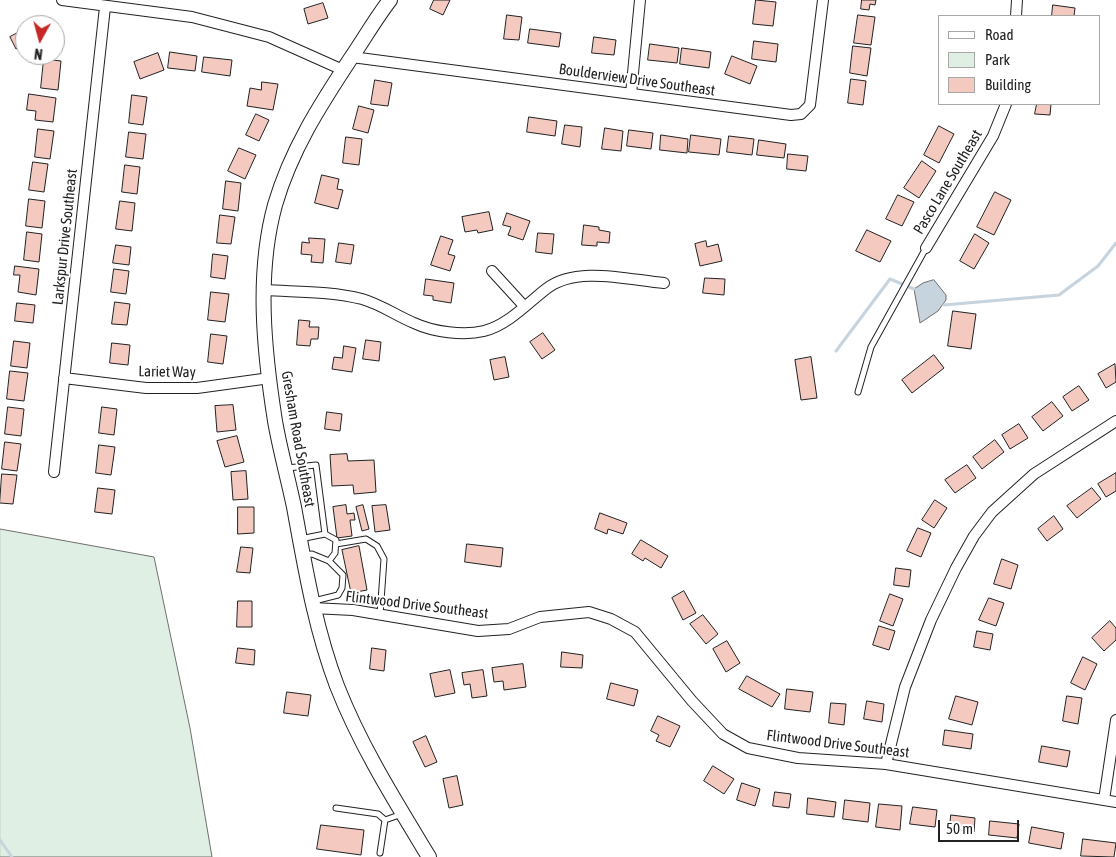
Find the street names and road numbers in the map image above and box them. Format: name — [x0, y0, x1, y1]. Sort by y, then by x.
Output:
street label: Boulderview Drive Southeast — [558, 60, 716, 100]
street label: Pasco Lane Southeast — [910, 127, 986, 237]
street label: Larkspur Drive Southeast — [49, 168, 81, 306]
street label: Lariet Way — [138, 363, 196, 381]
street label: Gresham Road Southeast — [277, 370, 319, 508]
street label: Flintwood Drive Southeast — [344, 587, 490, 623]
street label: Flintwood Drive Southeast — [765, 726, 911, 762]

